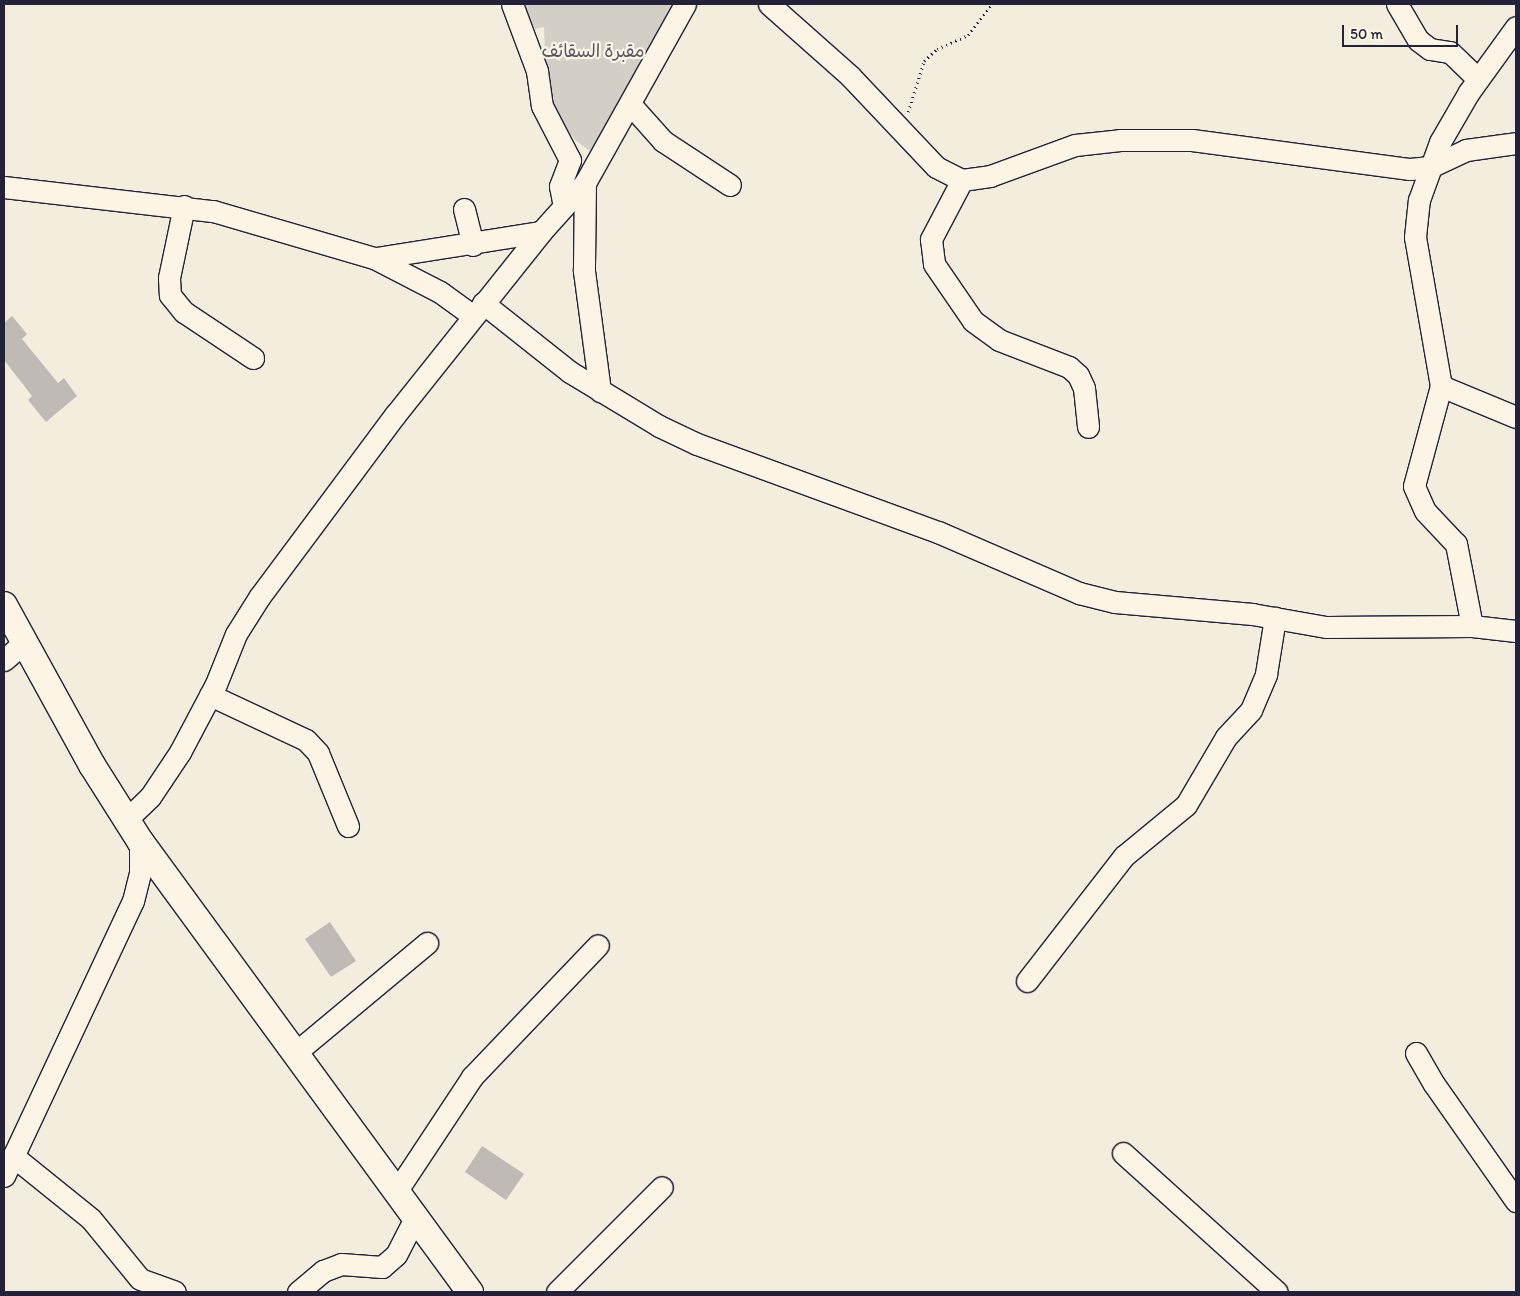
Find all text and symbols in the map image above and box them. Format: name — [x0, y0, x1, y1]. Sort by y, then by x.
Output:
scale bar — [1345, 15, 1461, 47]
text: 50 m — [1350, 25, 1383, 43]
park label: مقبرة السقائف — [541, 40, 645, 62]

